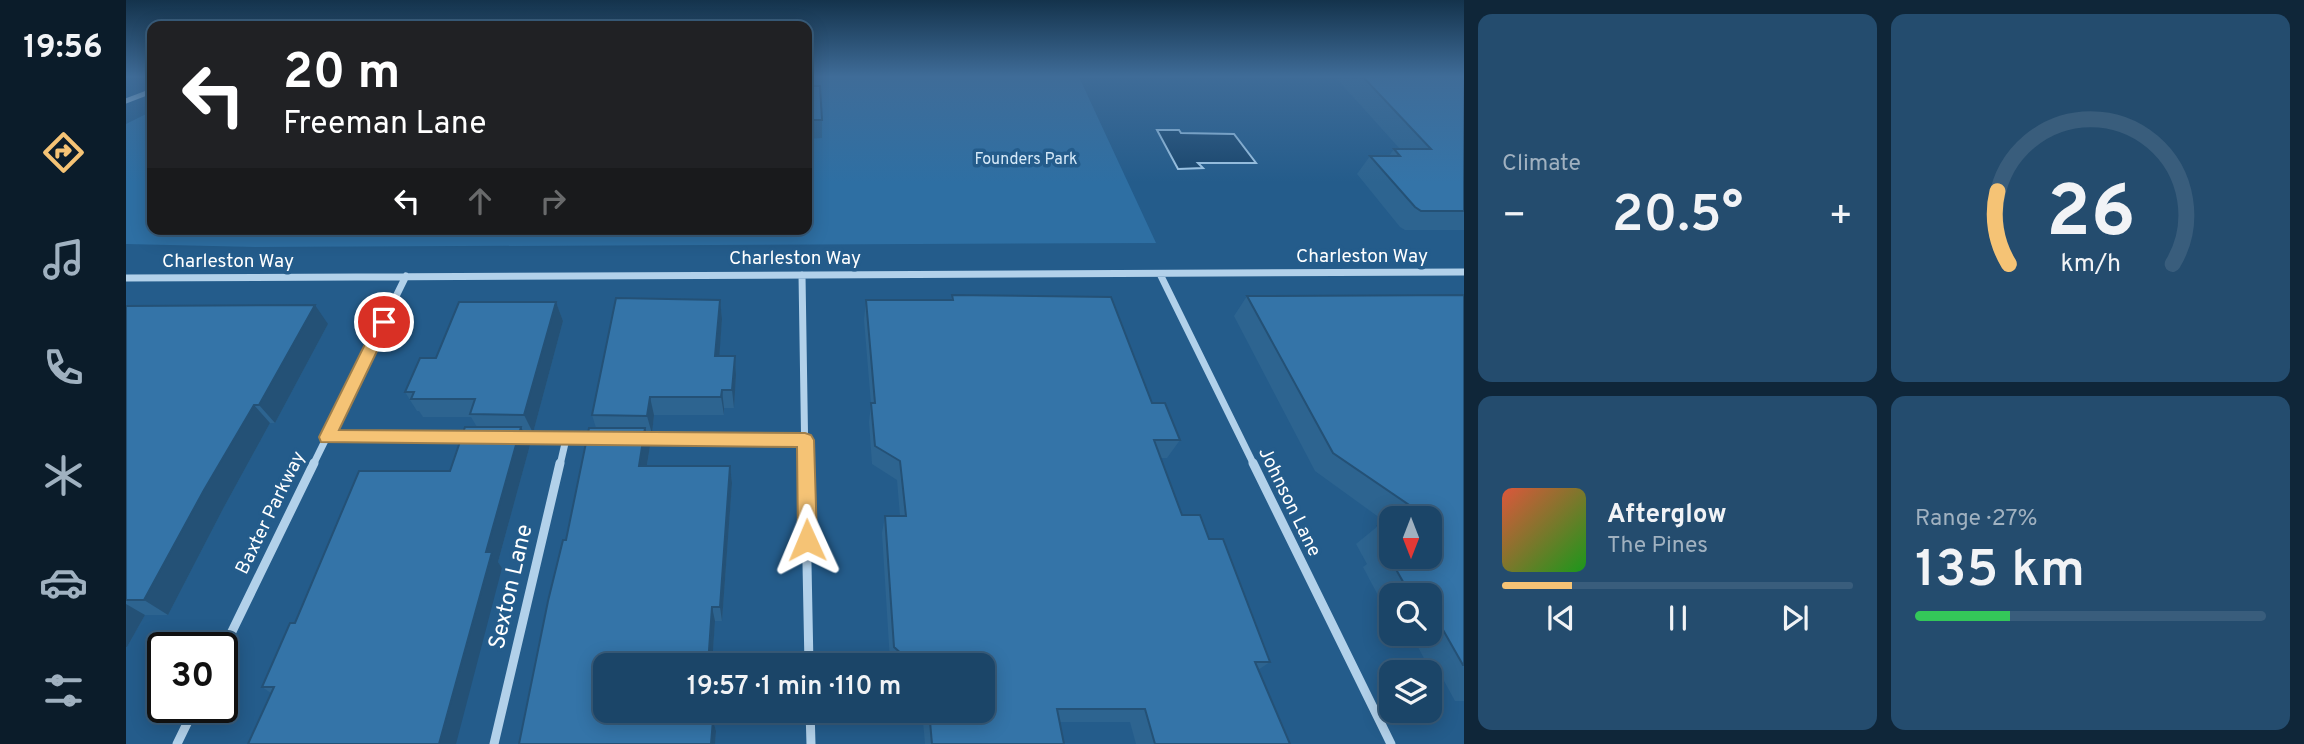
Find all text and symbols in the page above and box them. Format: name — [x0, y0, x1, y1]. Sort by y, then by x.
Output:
text: 19:56 — [23, 29, 103, 69]
text: 20 m — [283, 44, 400, 106]
icon: left — [168, 49, 259, 140]
text: Freeman Lane — [283, 105, 486, 145]
icon: directions — [39, 128, 88, 177]
park label: Founders Park — [974, 150, 1078, 170]
text: Climate — [1502, 150, 1581, 179]
text: 26 — [2046, 170, 2135, 262]
icon: left — [388, 182, 426, 220]
icon: ahead — [461, 182, 499, 220]
icon: right — [534, 182, 572, 220]
text: 20.5° — [1612, 184, 1743, 250]
text: − — [1502, 193, 1527, 242]
text: + — [1828, 193, 1853, 242]
icon: music — [39, 235, 88, 284]
street label: Charleston Way — [1296, 245, 1428, 269]
street label: Charleston Way — [729, 247, 861, 271]
text: km/h — [2060, 249, 2121, 281]
street label: Charleston Way — [162, 250, 294, 274]
pin — [354, 292, 414, 352]
icon: arrive — [365, 303, 403, 341]
icon: phone — [39, 343, 88, 392]
street label: Johnson Lane — [1252, 443, 1326, 561]
street label: Baxter Parkway — [231, 447, 311, 579]
icon: climate — [39, 451, 88, 500]
text: Afterglow — [1607, 499, 1727, 532]
position arrow — [770, 503, 844, 577]
text: Range · 27% — [1915, 505, 2038, 534]
north arrow — [1379, 506, 1442, 569]
map controls — [1379, 506, 1442, 723]
street label: Sexton Lane — [484, 522, 540, 652]
text: The Pines — [1607, 532, 1708, 561]
text: 135 km — [1915, 539, 2085, 605]
icon: car — [39, 558, 88, 607]
button: search — [1379, 583, 1442, 646]
icon: previous — [1542, 599, 1580, 637]
icon: pause — [1659, 599, 1697, 637]
icon: next — [1776, 599, 1814, 637]
speed limit sign: 30 — [147, 632, 238, 723]
button: layers — [1379, 660, 1442, 723]
icon: filters — [39, 666, 88, 715]
text: 19:57 · 1 min · 110 m — [687, 671, 901, 704]

